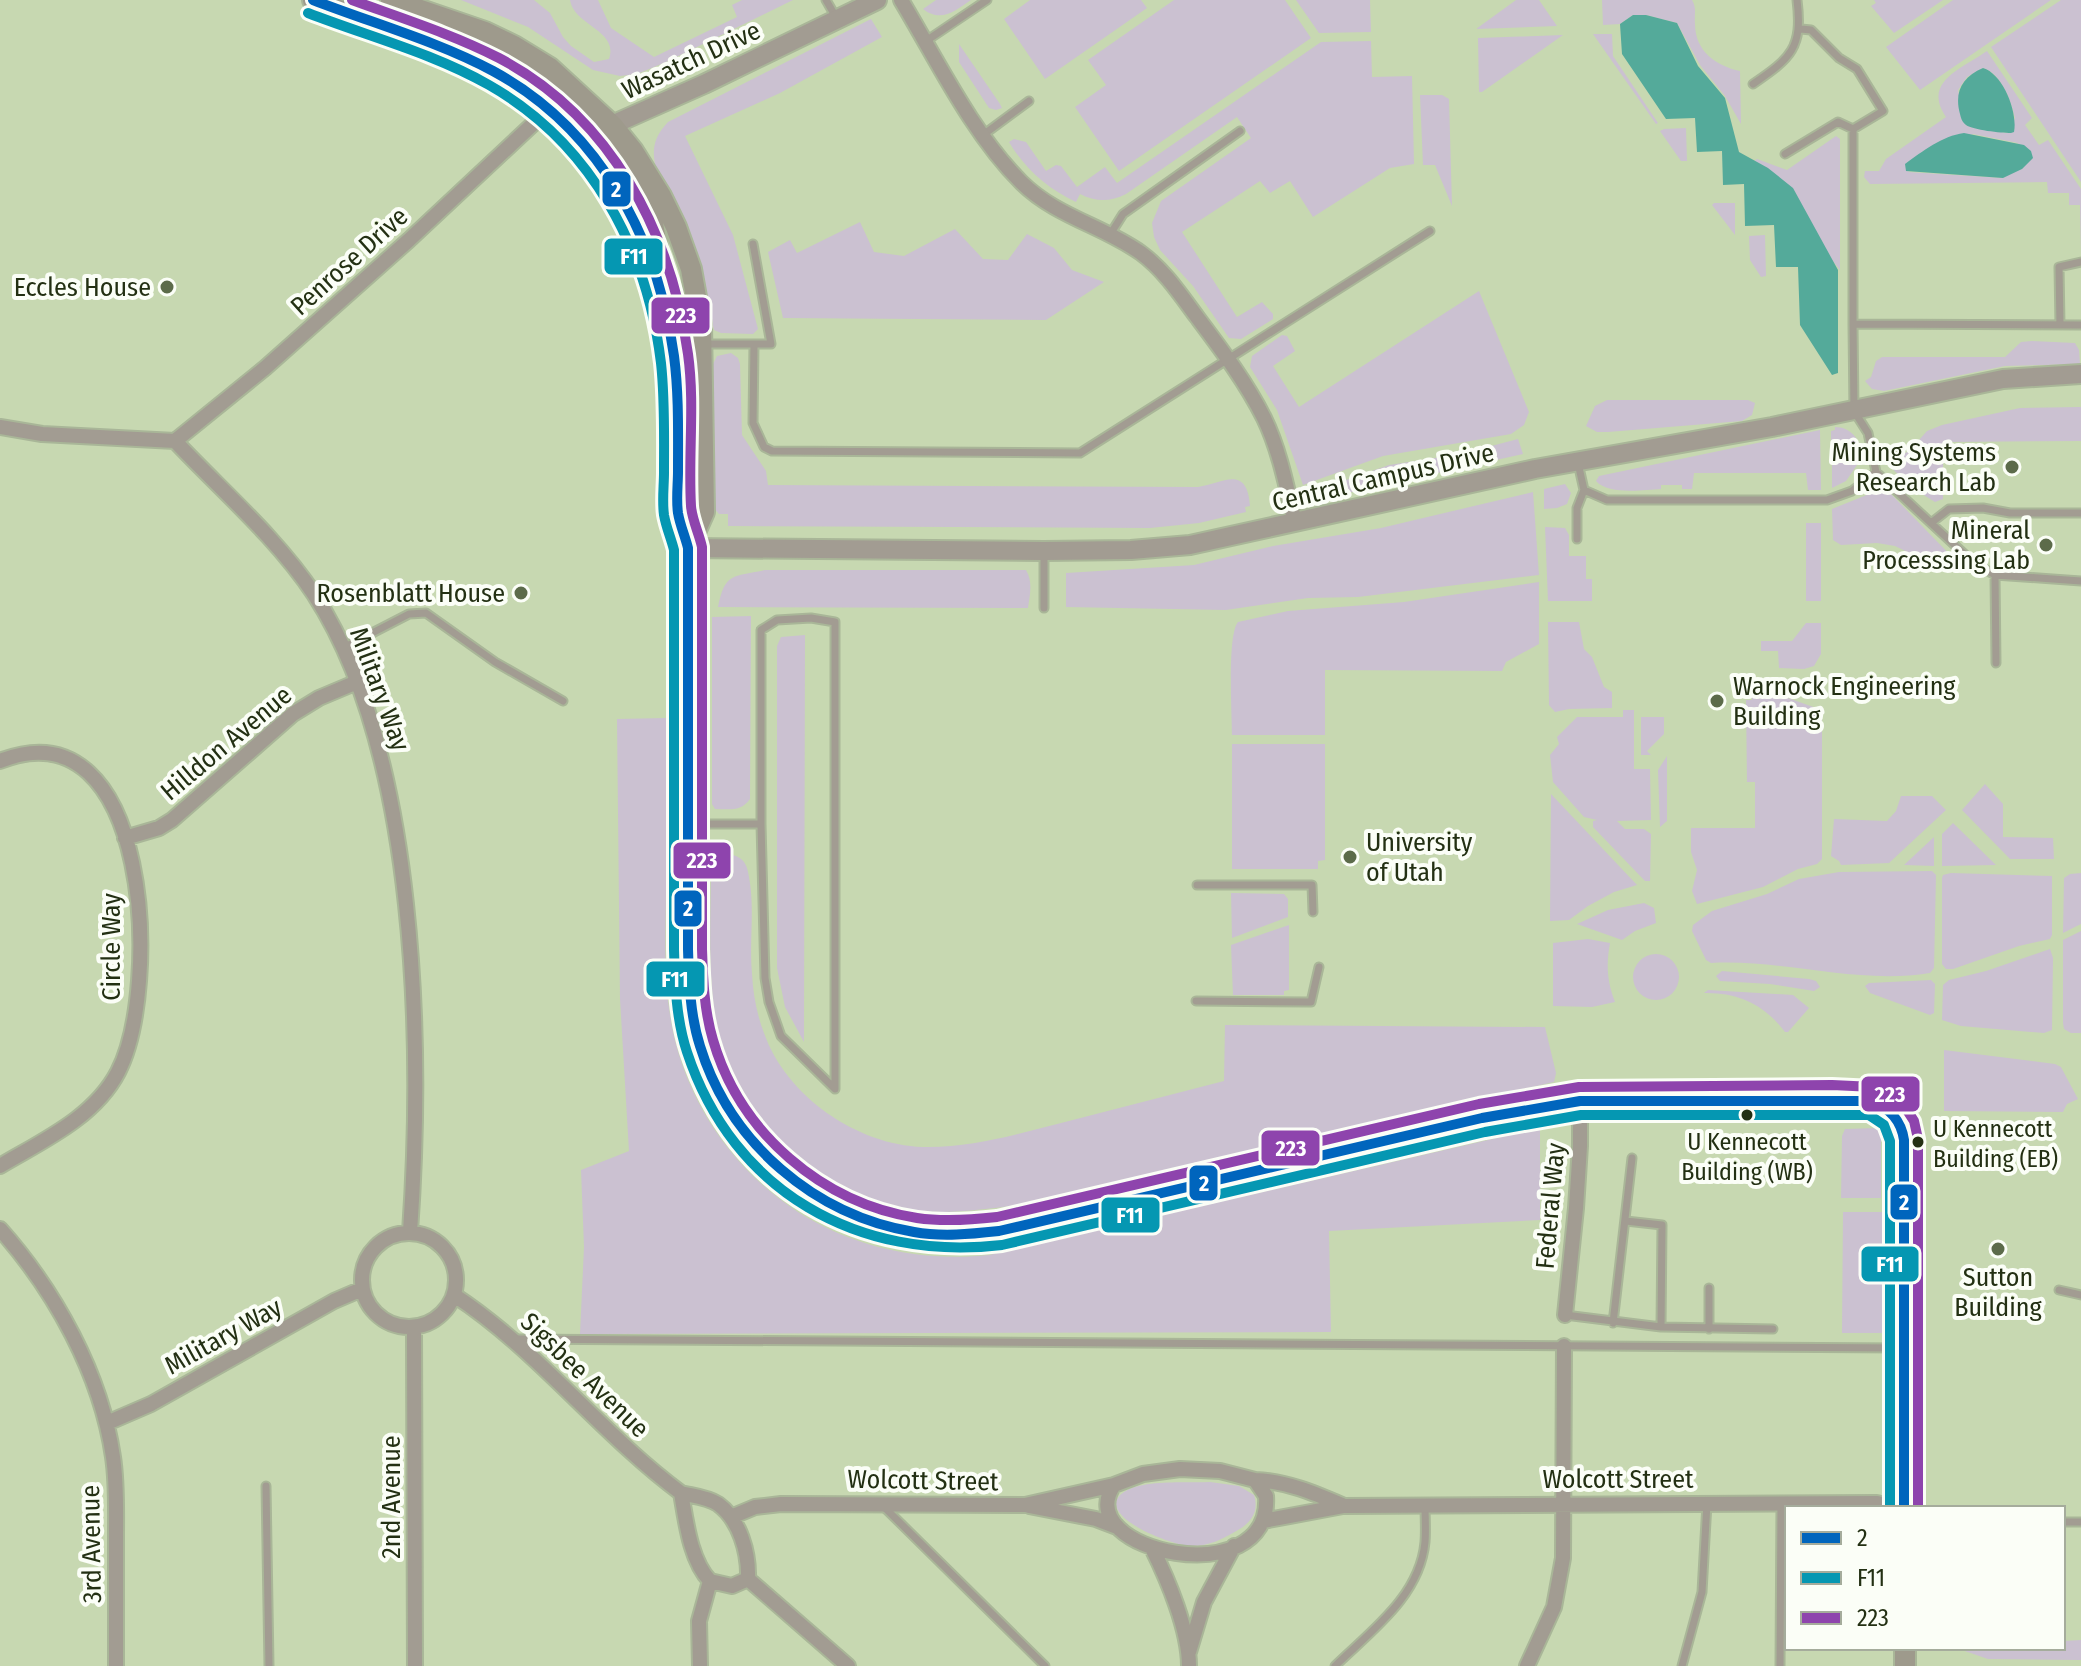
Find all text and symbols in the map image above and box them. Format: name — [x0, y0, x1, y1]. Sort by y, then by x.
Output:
street label: Wasatch Drive — [617, 15, 765, 106]
line badge: 2 — [601, 170, 632, 208]
text: 2 — [610, 176, 621, 203]
street label: Penrose Drive — [285, 201, 414, 322]
line badge: F11 — [603, 237, 664, 276]
text: F11 — [620, 243, 648, 270]
place label: Eccles House — [14, 272, 151, 303]
marker: Eccles House — [158, 278, 176, 296]
line badge: 223 — [650, 296, 711, 335]
text: 223 — [665, 302, 696, 329]
street label: Central Campus Drive — [1269, 437, 1497, 518]
place label: Mining Systems Research Lab — [1831, 437, 1996, 498]
marker: Mining Systems Research Lab — [2003, 458, 2021, 476]
place label: Mineral Processsing Lab — [1862, 515, 2030, 576]
marker: Mineral Processsing Lab — [2037, 536, 2055, 554]
place label: Rosenblatt House — [316, 578, 505, 609]
marker: Rosenblatt House — [512, 584, 530, 602]
street label: Military Way — [343, 623, 416, 755]
place label: Warnock Engineering Building — [1733, 671, 1956, 732]
street label: Hilldon Avenue — [155, 680, 298, 807]
marker: Warnock Engineering Building — [1708, 692, 1726, 710]
place label: University of Utah — [1366, 827, 1473, 888]
line badge: 223 — [672, 841, 732, 880]
text: 223 — [686, 847, 717, 874]
marker: University of Utah — [1341, 848, 1359, 866]
line badge: 2 — [673, 889, 703, 928]
street label: Circle Way — [96, 893, 127, 1001]
text: 2 — [682, 895, 693, 922]
line badge: F11 — [645, 960, 706, 998]
text: F11 — [661, 966, 689, 993]
line badge: 223 — [1860, 1075, 1921, 1113]
text: 223 — [1874, 1081, 1905, 1108]
marker: U Kennecott Building (WB) — [1739, 1107, 1755, 1123]
place label: U Kennecott Building (EB) — [1933, 1115, 2058, 1173]
place label: U Kennecott Building (WB) — [1681, 1128, 1813, 1186]
line badge: 223 — [1260, 1129, 1321, 1167]
marker: U Kennecott Building (EB) — [1910, 1134, 1926, 1150]
text: 223 — [1275, 1135, 1306, 1162]
street label: Federal Way — [1530, 1141, 1571, 1270]
line badge: 2 — [1188, 1164, 1219, 1202]
text: 2 — [1198, 1170, 1209, 1197]
line badge: 2 — [1889, 1183, 1919, 1221]
text: 2 — [1898, 1189, 1909, 1216]
line badge: F11 — [1100, 1196, 1161, 1234]
text: F11 — [1116, 1202, 1144, 1229]
marker: Sutton Building — [1989, 1240, 2007, 1258]
line badge: F11 — [1860, 1245, 1920, 1283]
text: F11 — [1876, 1251, 1904, 1278]
place label: Sutton Building — [1954, 1262, 2043, 1323]
street label: Military Way — [159, 1291, 287, 1381]
street label: Sigsbee Avenue — [514, 1306, 655, 1444]
street label: 2nd Avenue — [376, 1435, 407, 1559]
street label: Wolcott Street — [847, 1464, 999, 1497]
street label: Wolcott Street — [1543, 1464, 1694, 1495]
street label: 3rd Avenue — [75, 1485, 108, 1603]
legend — [1785, 1506, 2065, 1650]
text: 2 — [1857, 1524, 1868, 1552]
text: F11 — [1857, 1564, 1885, 1592]
text: 223 — [1857, 1604, 1889, 1632]

